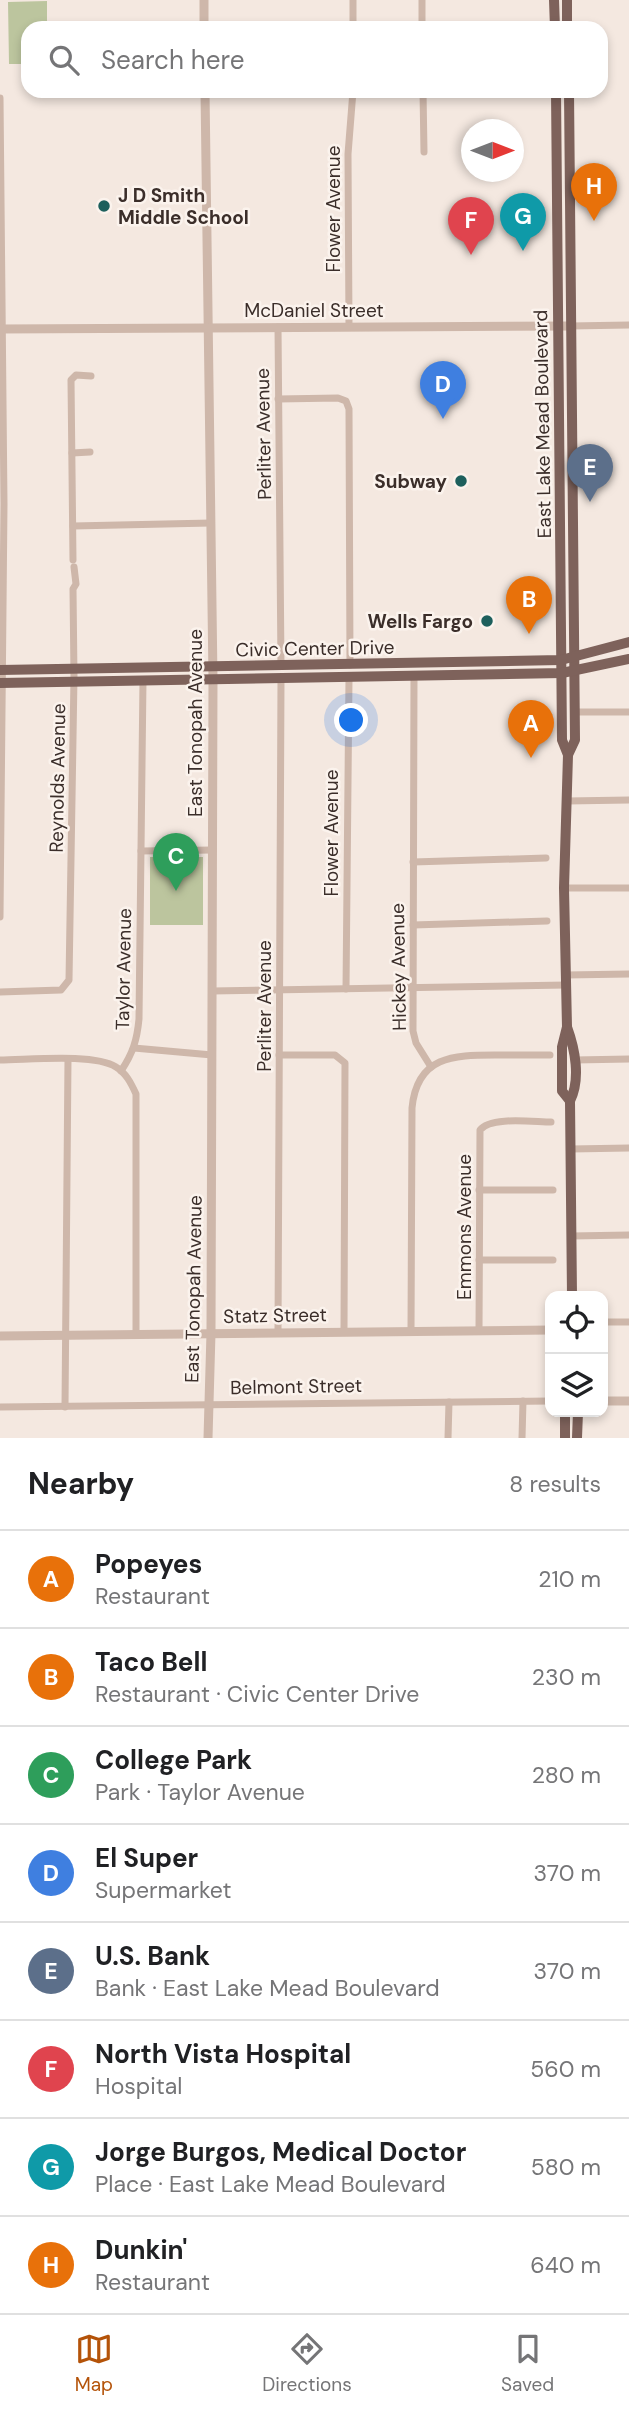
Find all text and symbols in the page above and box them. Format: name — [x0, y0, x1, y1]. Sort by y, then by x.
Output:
search box — [21, 21, 608, 98]
icon: search — [45, 41, 83, 79]
text: Search here — [101, 43, 244, 77]
north arrow — [461, 119, 524, 182]
street label: Flower Avenue — [321, 146, 346, 272]
pin: H — [571, 163, 617, 221]
place label: J D Smith Middle School — [118, 183, 249, 230]
pin: G — [500, 193, 546, 251]
pin: F — [448, 197, 494, 255]
marker: J D Smith Middle School — [96, 198, 112, 214]
street label: McDaniel Street — [244, 298, 384, 323]
street label: East Lake Mead Boulevard — [528, 310, 557, 538]
pin: D — [420, 361, 466, 419]
street label: Perliter Avenue — [250, 368, 277, 500]
pin: E — [567, 444, 613, 502]
place label: Subway — [374, 469, 448, 494]
marker: Subway — [453, 473, 469, 489]
pin: B — [506, 576, 552, 634]
place label: Wells Fargo — [368, 609, 473, 634]
marker: Wells Fargo — [479, 613, 495, 629]
street label: East Tonopah Avenue — [183, 629, 208, 817]
street label: Civic Center Drive — [235, 635, 395, 662]
pin: A — [508, 700, 554, 758]
street label: Reynolds Avenue — [44, 703, 71, 853]
your location — [334, 703, 368, 737]
street label: Flower Avenue — [319, 770, 344, 896]
pin: C — [153, 833, 199, 891]
street label: Hickey Avenue — [385, 903, 412, 1031]
street label: Taylor Avenue — [110, 908, 137, 1030]
street label: Perliter Avenue — [252, 940, 277, 1072]
street label: Emmons Avenue — [452, 1154, 477, 1300]
street label: East Tonopah Avenue — [179, 1195, 208, 1383]
map controls — [545, 1291, 608, 1417]
button: locate — [545, 1291, 608, 1354]
street label: Statz Street — [223, 1302, 327, 1329]
button: layers — [545, 1354, 608, 1417]
street label: Belmont Street — [230, 1373, 362, 1400]
text: Nearby — [28, 1464, 134, 1503]
text: 8 results — [509, 1469, 601, 1499]
text: Popeyes — [95, 1547, 202, 1581]
text: A — [43, 1564, 59, 1594]
text: 210 m — [538, 1564, 601, 1594]
text: Restaurant — [95, 1581, 210, 1611]
text: Taco Bell — [95, 1645, 207, 1679]
text: B — [44, 1662, 58, 1692]
text: 230 m — [532, 1662, 601, 1692]
text: Restaurant · Civic Center Drive — [95, 1679, 419, 1709]
text: College Park — [95, 1743, 252, 1777]
text: C — [43, 1760, 59, 1790]
text: 280 m — [532, 1760, 601, 1790]
text: Park · Taylor Avenue — [95, 1777, 305, 1807]
text: El Super — [95, 1841, 198, 1875]
text: D — [43, 1858, 59, 1888]
text: 370 m — [533, 1858, 601, 1888]
text: Supermarket — [95, 1875, 231, 1905]
text: U.S. Bank — [95, 1939, 210, 1973]
text: E — [44, 1956, 58, 1986]
text: 370 m — [533, 1956, 601, 1986]
text: Bank · East Lake Mead Boulevard — [95, 1973, 440, 2003]
text: North Vista Hospital — [95, 2037, 351, 2071]
text: F — [45, 2054, 57, 2084]
text: 560 m — [530, 2054, 601, 2084]
text: Hospital — [95, 2071, 182, 2101]
text: Jorge Burgos, Medical Doctor — [95, 2135, 466, 2169]
text: G — [42, 2152, 60, 2182]
text: 580 m — [531, 2152, 601, 2182]
text: Place · East Lake Mead Boulevard — [95, 2169, 446, 2199]
text: Dunkin' — [95, 2233, 187, 2267]
text: H — [43, 2250, 59, 2280]
text: 640 m — [530, 2250, 601, 2280]
text: Restaurant — [95, 2267, 210, 2297]
tab: Map — [75, 2330, 113, 2397]
tab: Directions — [262, 2330, 352, 2397]
tab: Saved — [501, 2330, 554, 2397]

